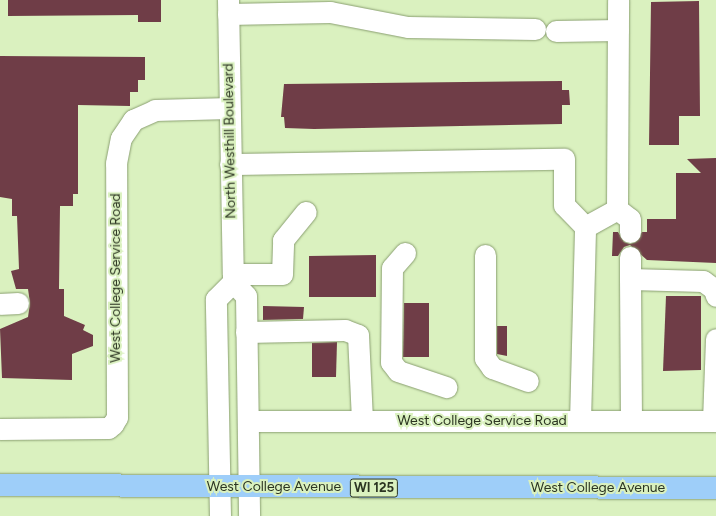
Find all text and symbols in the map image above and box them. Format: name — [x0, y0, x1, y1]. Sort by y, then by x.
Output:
street label: North Westhill Boulevard — [220, 63, 240, 219]
street label: West College Service Road — [108, 193, 124, 363]
street label: West College Service Road — [397, 413, 567, 429]
road number: WI 125 — [349, 477, 399, 499]
street label: West College Avenue — [207, 479, 341, 495]
street label: West College Avenue — [531, 480, 665, 496]

